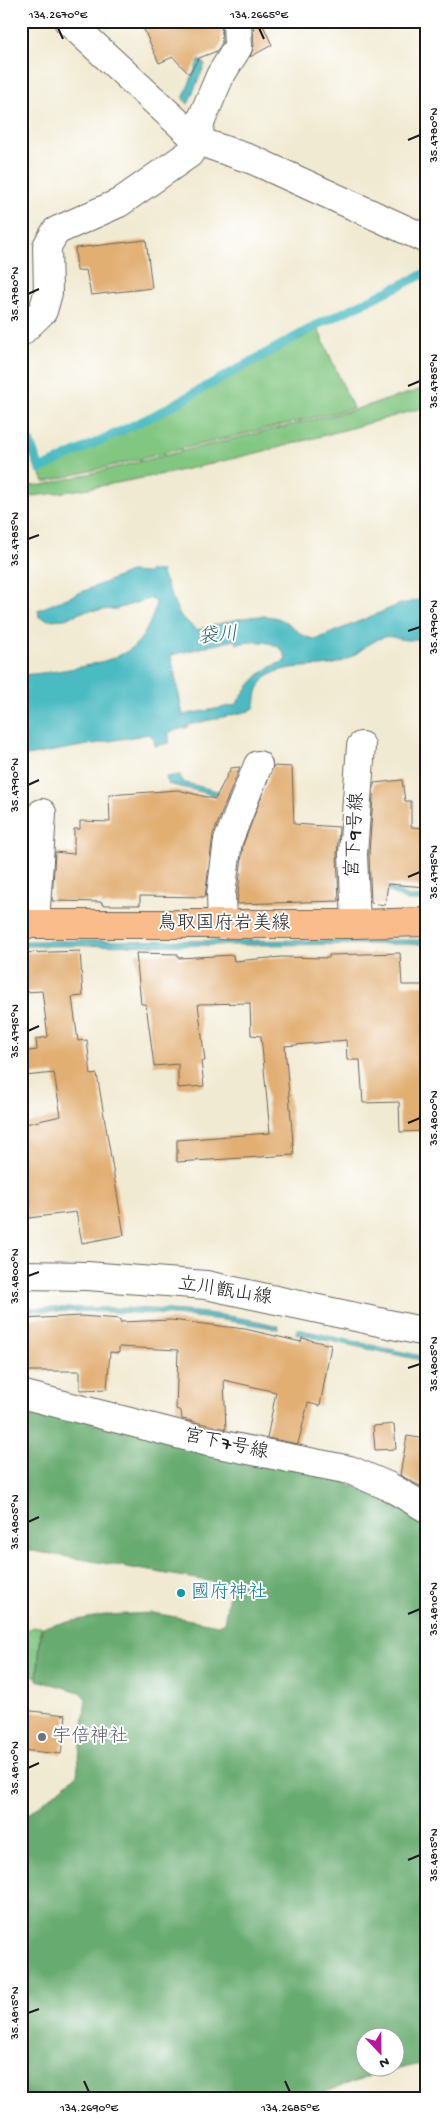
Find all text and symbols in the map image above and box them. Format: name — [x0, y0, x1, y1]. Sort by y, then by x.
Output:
text: 134.2670°E — [28, 9, 88, 23]
text: 134.2665°E — [229, 9, 288, 23]
text: 35.4780°N — [428, 107, 442, 163]
text: 35.4780°N — [9, 266, 23, 322]
text: 35.4785°N — [428, 354, 442, 409]
text: 35.4785°N — [9, 512, 23, 567]
text: 35.4790°N — [428, 600, 442, 655]
water label: 袋川 — [197, 623, 239, 650]
text: 35.4790°N — [9, 758, 23, 813]
street label: 宮下9号線 — [341, 792, 370, 878]
text: 35.4795°N — [428, 845, 442, 900]
street label: 鳥取国府岩美線 — [157, 912, 291, 936]
text: 35.4795°N — [9, 1004, 23, 1059]
text: 35.4800°N — [428, 1090, 442, 1147]
text: 35.4800°N — [9, 1248, 23, 1305]
street label: 立川甑山線 — [176, 1272, 274, 1311]
text: 35.4805°N — [428, 1336, 442, 1392]
street label: 宮下7号線 — [182, 1424, 271, 1465]
text: 35.4805°N — [9, 1494, 23, 1550]
place label: 國府神社 — [191, 1581, 267, 1605]
text: 35.4810°N — [428, 1582, 442, 1637]
marker: 國府神社 — [175, 1587, 187, 1599]
place label: 宇倍神社 — [52, 1725, 128, 1749]
marker: 宇倍神社 — [36, 1731, 48, 1743]
text: 35.4810°N — [9, 1741, 23, 1796]
text: 35.4815°N — [428, 1828, 442, 1882]
text: 35.4815°N — [9, 1986, 23, 2040]
north arrow — [354, 2028, 404, 2078]
text: N — [377, 2052, 391, 2071]
text: 134.2690°E — [59, 2102, 119, 2116]
text: 134.2685°E — [260, 2102, 320, 2116]

